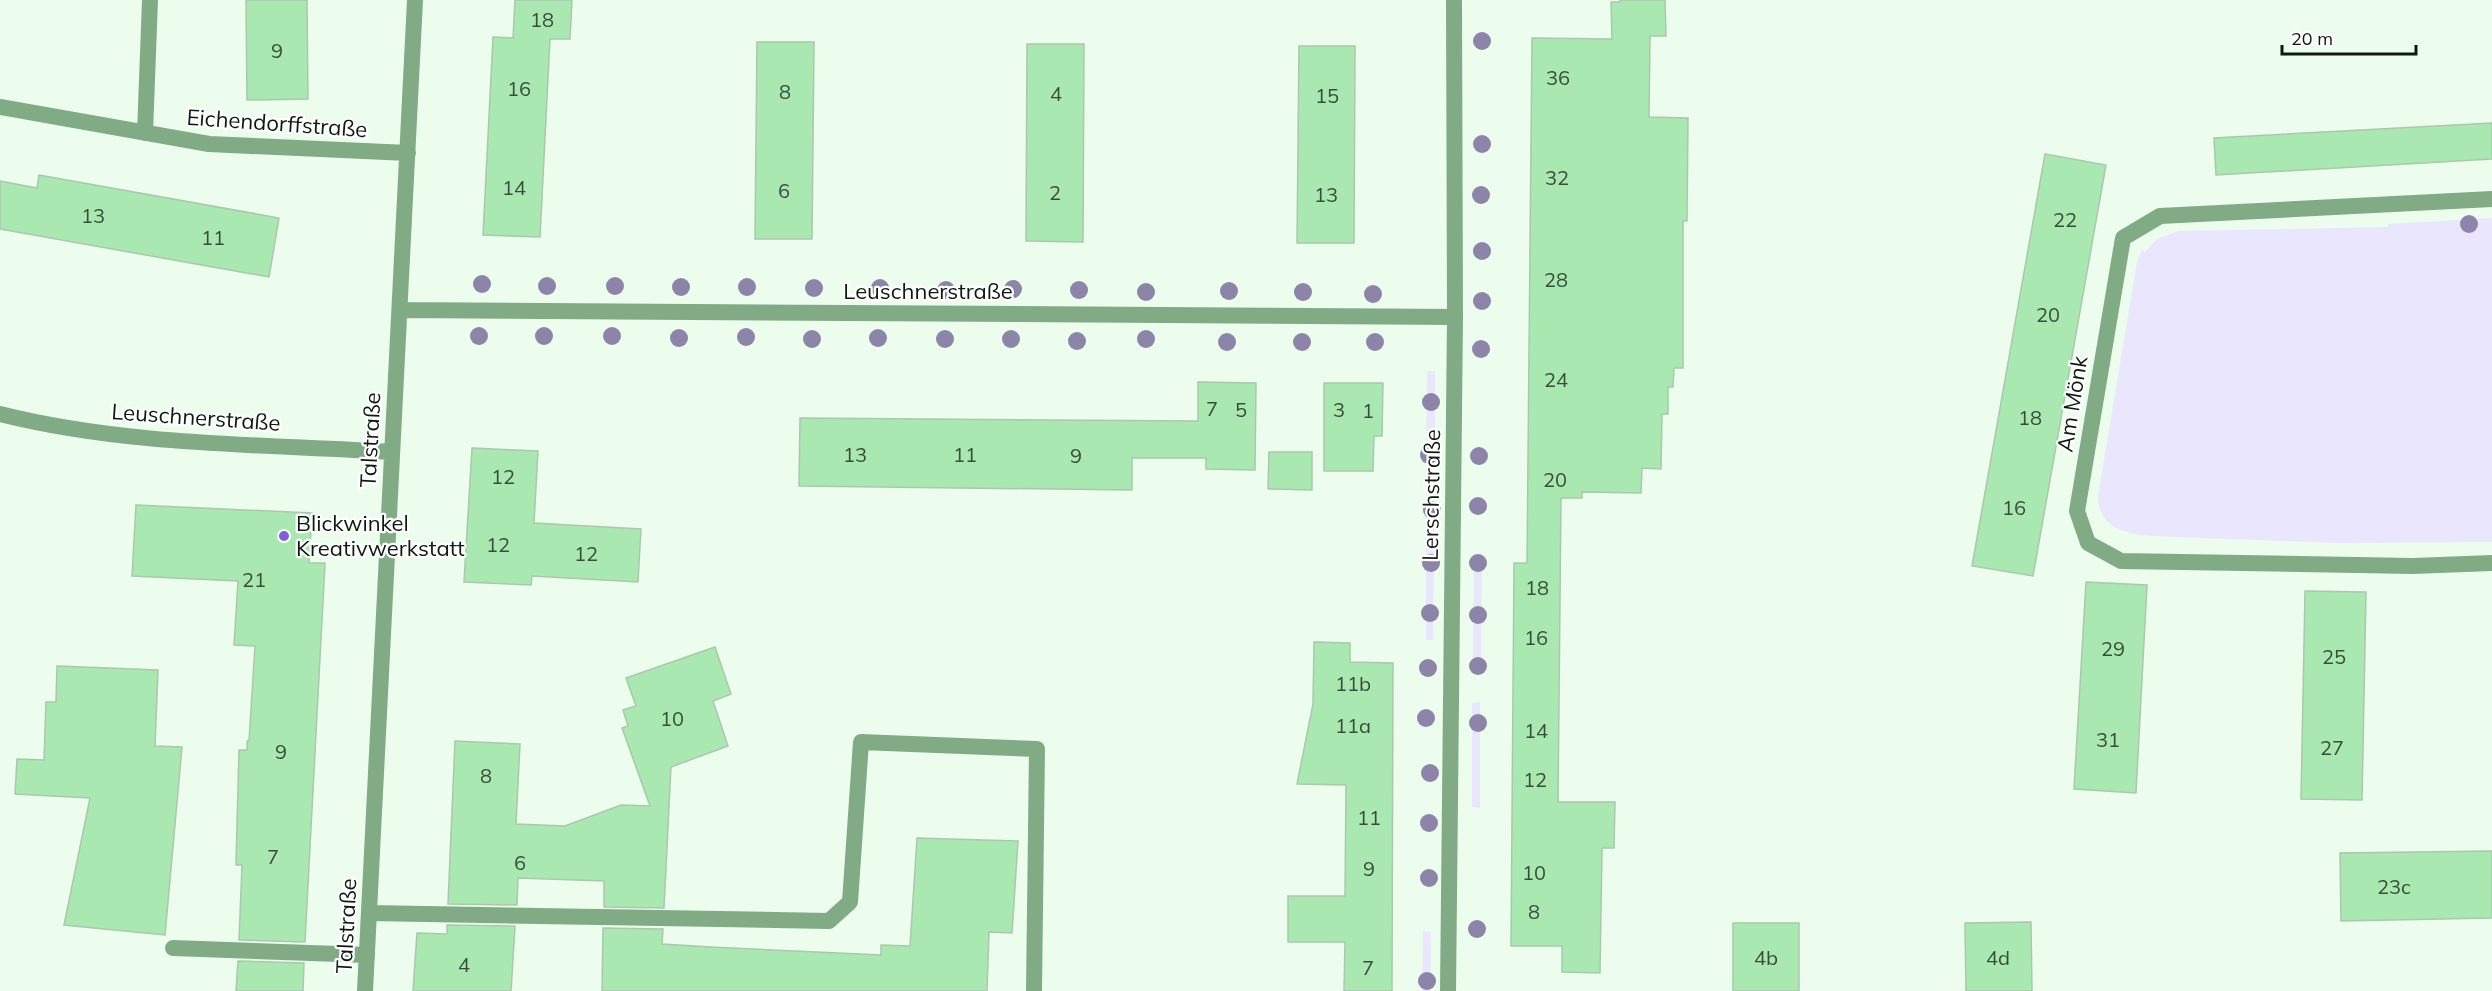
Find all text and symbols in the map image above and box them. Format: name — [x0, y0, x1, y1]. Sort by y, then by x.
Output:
house number: 18 — [530, 7, 554, 32]
scale bar — [2282, 18, 2416, 56]
text: 20 m — [2291, 27, 2333, 50]
house number: 9 — [271, 38, 283, 63]
house number: 36 — [1546, 65, 1570, 90]
house number: 16 — [507, 76, 531, 101]
house number: 8 — [779, 79, 791, 104]
house number: 4 — [1050, 81, 1062, 106]
house number: 15 — [1315, 83, 1339, 108]
street label: Eichendorffstraße — [186, 103, 368, 143]
house number: 32 — [1545, 165, 1569, 190]
house number: 14 — [502, 175, 526, 200]
house number: 6 — [778, 178, 790, 203]
house number: 2 — [1049, 180, 1061, 205]
house number: 13 — [1314, 182, 1338, 207]
house number: 13 — [81, 203, 105, 228]
house number: 22 — [2053, 207, 2077, 232]
house number: 11 — [201, 225, 225, 250]
house number: 28 — [1544, 267, 1568, 292]
street label: Leuschnerstraße — [843, 277, 1013, 305]
house number: 20 — [2036, 302, 2060, 327]
street label: Am Mönk — [2051, 353, 2094, 454]
house number: 24 — [1544, 367, 1568, 392]
street label: Talstraße — [354, 392, 386, 488]
house number: 7 — [1206, 396, 1218, 421]
street label: Leuschnerstraße — [110, 397, 282, 437]
house number: 5 — [1235, 397, 1247, 422]
house number: 3 — [1333, 397, 1345, 422]
house number: 1 — [1362, 398, 1374, 423]
house number: 18 — [2018, 405, 2042, 430]
street label: Lerschstraße — [1416, 429, 1446, 561]
house number: 13 — [843, 442, 867, 467]
house number: 11 — [953, 442, 977, 467]
house number: 9 — [1070, 443, 1082, 468]
house number: 12 — [491, 464, 515, 489]
house number: 20 — [1543, 467, 1567, 492]
house number: 16 — [2002, 495, 2026, 520]
place label: Blickwinkel Kreativwerkstatt — [296, 509, 465, 562]
marker: Blickwinkel Kreativwerkstatt — [277, 529, 291, 543]
house number: 12 — [486, 532, 510, 557]
house number: 12 — [574, 541, 598, 566]
house number: 21 — [242, 567, 266, 592]
house number: 18 — [1525, 575, 1549, 600]
house number: 16 — [1524, 625, 1548, 650]
house number: 29 — [2101, 636, 2125, 661]
house number: 25 — [2322, 644, 2346, 669]
house number: 11b — [1335, 671, 1371, 696]
house number: 10 — [660, 706, 684, 731]
house number: 11a — [1335, 713, 1371, 738]
house number: 14 — [1524, 718, 1548, 743]
house number: 31 — [2096, 727, 2120, 752]
house number: 27 — [2320, 735, 2344, 760]
house number: 9 — [275, 739, 287, 764]
house number: 8 — [480, 763, 492, 788]
house number: 12 — [1523, 767, 1547, 792]
house number: 11 — [1357, 805, 1381, 830]
house number: 7 — [267, 844, 279, 869]
house number: 6 — [514, 850, 526, 875]
house number: 9 — [1363, 856, 1375, 881]
house number: 10 — [1522, 860, 1546, 885]
house number: 23c — [2377, 874, 2411, 899]
street label: Talstraße — [330, 878, 362, 974]
house number: 8 — [1528, 899, 1540, 924]
house number: 4b — [1754, 945, 1778, 970]
house number: 4d — [1986, 945, 2010, 970]
house number: 4 — [458, 952, 470, 977]
house number: 7 — [1362, 955, 1374, 980]

